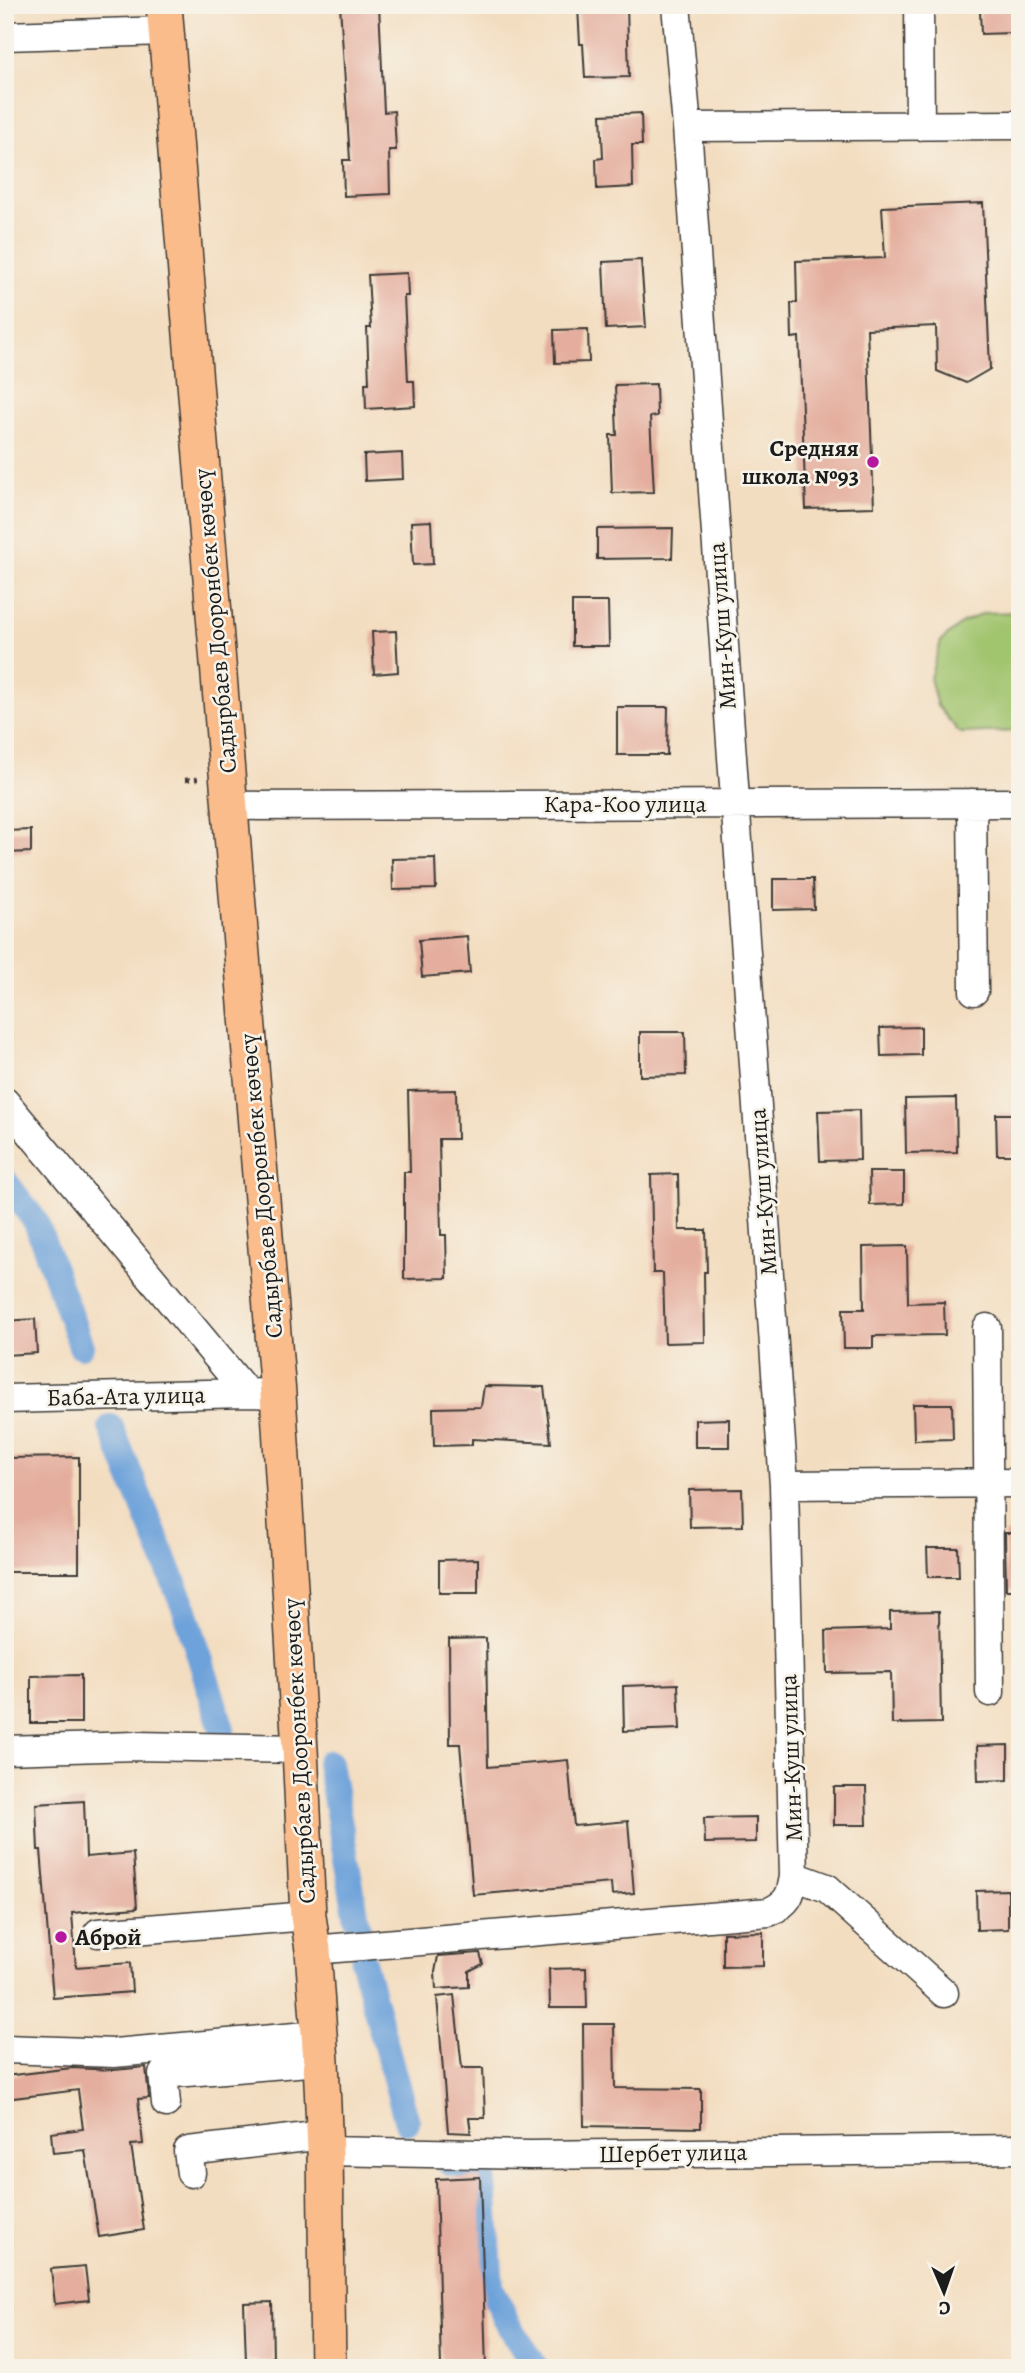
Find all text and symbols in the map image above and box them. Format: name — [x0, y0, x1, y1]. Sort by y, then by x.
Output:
place label: Средняя школа №93 — [742, 432, 859, 492]
marker: Средняя школа №93 — [865, 454, 881, 470]
street label: Садырбаев Дооронбек көчөсү — [186, 467, 244, 775]
street label: Мин-Куш улица — [700, 541, 744, 711]
street label: Кара-Коо улица — [543, 788, 707, 820]
street label: Садырбаев Дооронбек көчөсү — [232, 1032, 290, 1340]
street label: Мин-Куш улица — [741, 1107, 785, 1277]
street label: Баба-Ата улица — [46, 1379, 206, 1413]
street label: Садырбаев Дооронбек көчөсү — [275, 1597, 323, 1904]
street label: Мин-Куш улица — [772, 1674, 810, 1842]
place label: Аброй — [74, 1921, 141, 1953]
marker: Аброй — [53, 1929, 69, 1945]
street label: Шербет улица — [598, 2136, 748, 2170]
north arrow — [909, 2258, 979, 2328]
text: С — [938, 2295, 951, 2321]

